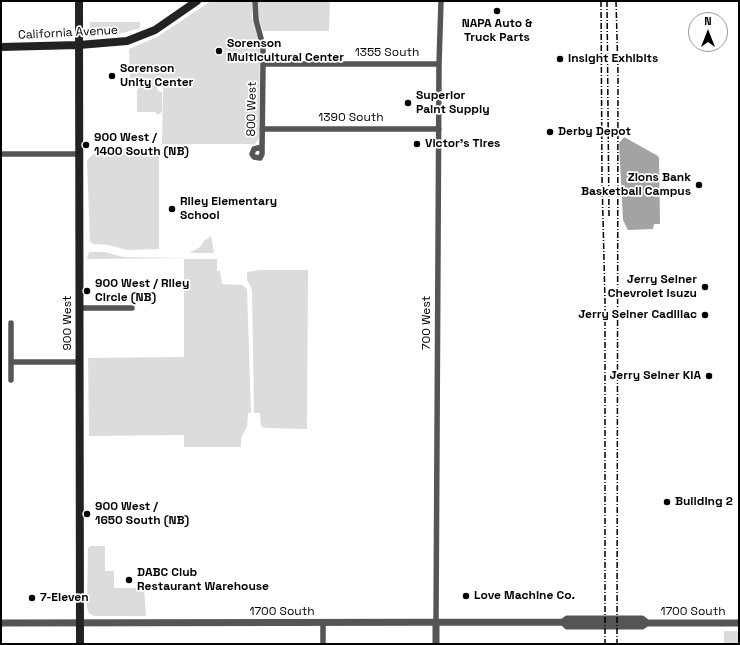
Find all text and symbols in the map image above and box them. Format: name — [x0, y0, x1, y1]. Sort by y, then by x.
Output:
marker: NAPA Auto & Truck Parts — [492, 6, 502, 16]
north arrow — [688, 12, 728, 52]
text: N — [704, 14, 712, 28]
place label: NAPA Auto & Truck Parts — [462, 17, 532, 45]
street label: California Avenue — [18, 23, 118, 43]
place label: Sorenson Multicultural Center — [227, 37, 344, 65]
marker: Sorenson Multicultural Center — [214, 46, 224, 56]
street label: 1355 South — [355, 46, 419, 60]
place label: Insight Exhibits — [568, 52, 658, 66]
marker: Insight Exhibits — [555, 54, 565, 64]
place label: Sorenson Unity Center — [120, 62, 193, 90]
marker: Sorenson Unity Center — [107, 71, 117, 81]
street label: 800 West — [244, 81, 260, 137]
place label: Superior Paint Supply — [416, 89, 490, 117]
marker: Superior Paint Supply — [403, 98, 413, 108]
street label: 1390 South — [318, 111, 384, 125]
place label: Derby Depot — [558, 125, 631, 139]
marker: Derby Depot — [545, 127, 555, 137]
place label: 900 West / 1400 South (NB) — [94, 131, 189, 159]
place label: Victor's Tires — [425, 137, 500, 151]
marker: Victor's Tires — [412, 139, 422, 149]
marker: 900 West / 1400 South (NB) — [81, 140, 91, 150]
place label: Zions Bank Basketball Campus — [581, 171, 691, 199]
marker: Zions Bank Basketball Campus — [694, 180, 704, 190]
place label: Riley Elementary School — [180, 195, 277, 223]
marker: Riley Elementary School — [167, 204, 177, 214]
place label: Jerry Seiner Chevrolet Isuzu — [608, 273, 697, 301]
place label: 900 West / Riley Circle (NB) — [95, 277, 189, 305]
marker: Jerry Seiner Chevrolet Isuzu — [700, 282, 710, 292]
marker: 900 West / Riley Circle (NB) — [82, 286, 92, 296]
street label: 900 West — [61, 296, 75, 350]
street label: 700 West — [420, 296, 434, 350]
place label: Jerry Seiner Cadillac — [578, 308, 697, 322]
marker: Jerry Seiner Cadillac — [700, 310, 710, 320]
place label: Jerry Seiner KIA — [609, 369, 701, 383]
marker: Jerry Seiner KIA — [704, 371, 714, 381]
place label: Building 2 — [675, 495, 733, 509]
marker: Building 2 — [662, 497, 672, 507]
place label: 900 West / 1650 South (NB) — [95, 500, 189, 528]
marker: 900 West / 1650 South (NB) — [82, 509, 92, 519]
place label: DABC Club Restaurant Warehouse — [137, 566, 269, 594]
marker: DABC Club Restaurant Warehouse — [124, 575, 134, 585]
place label: Love Machine Co. — [474, 589, 575, 603]
place label: 7-Eleven — [40, 591, 89, 605]
marker: Love Machine Co. — [461, 591, 471, 601]
marker: 7-Eleven — [27, 593, 37, 603]
street label: 1700 South — [249, 605, 315, 619]
street label: 1700 South — [660, 605, 726, 619]

